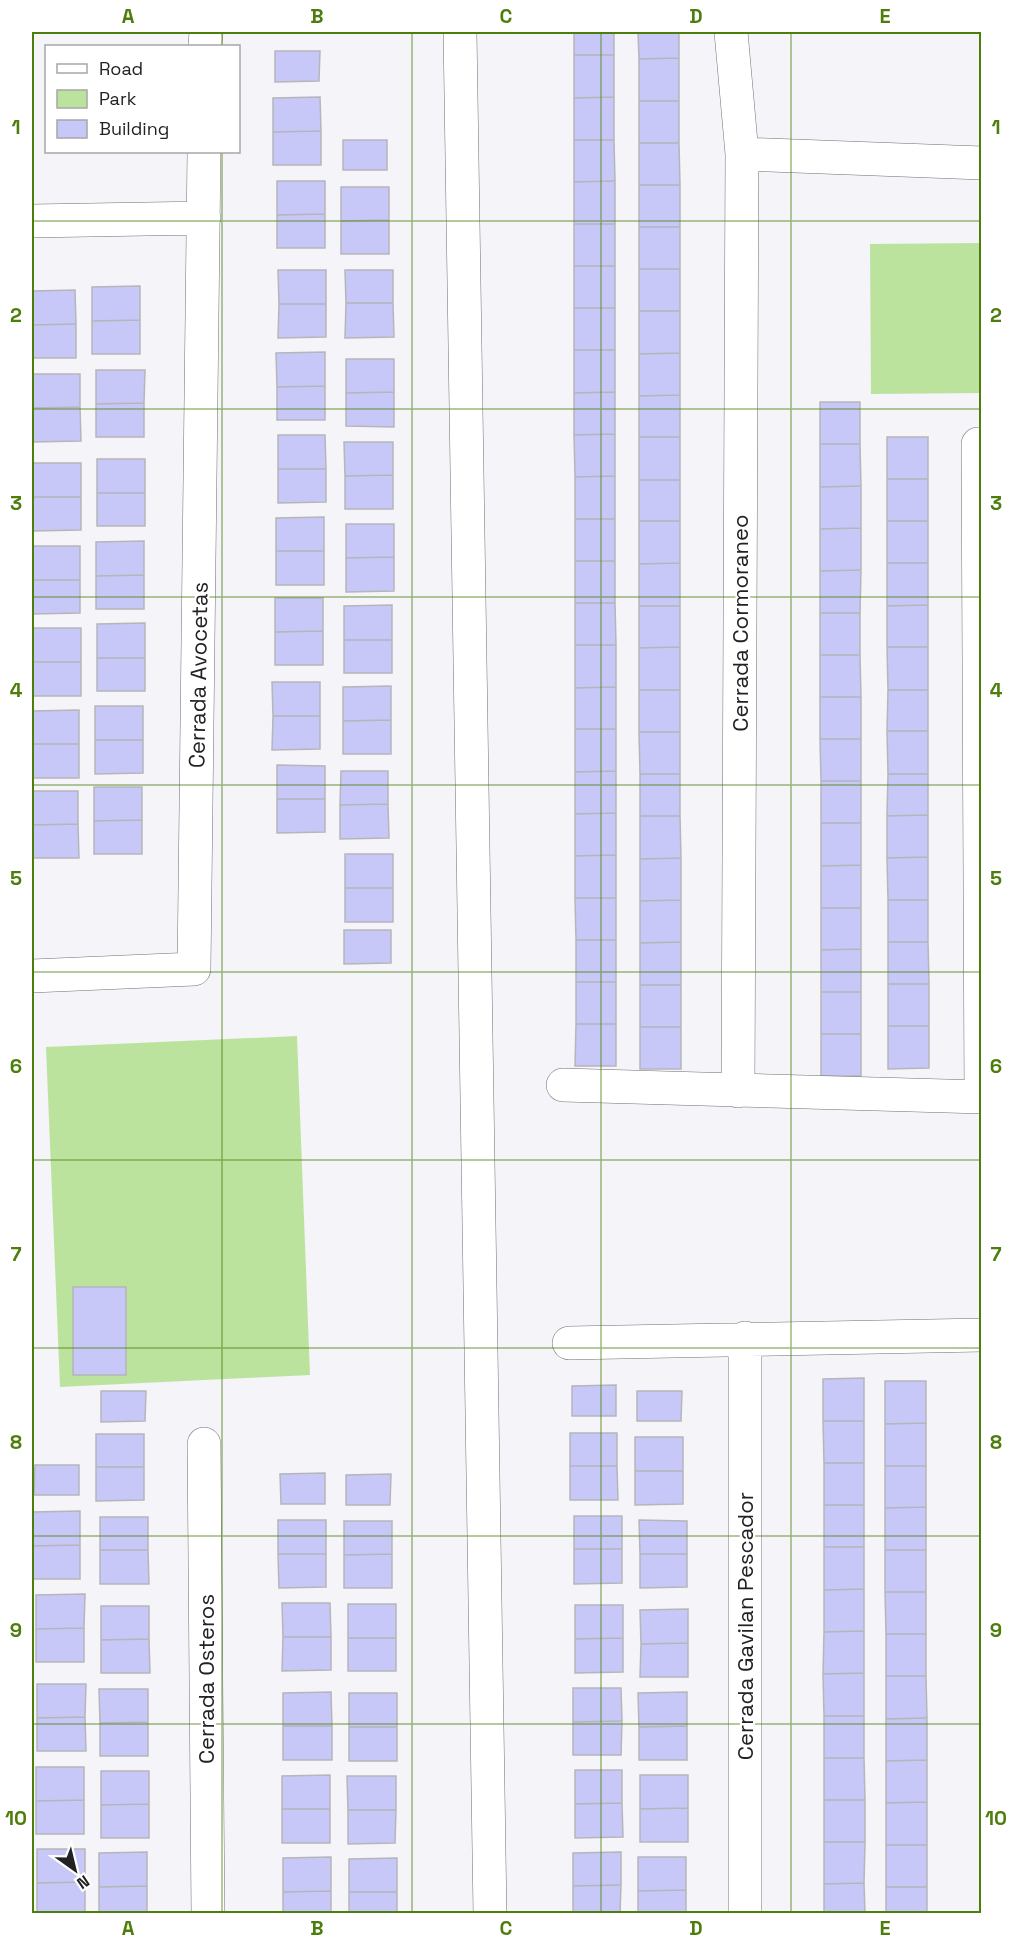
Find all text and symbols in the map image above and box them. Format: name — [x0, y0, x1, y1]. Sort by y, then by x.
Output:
text: A — [122, 3, 135, 29]
text: B — [310, 3, 324, 29]
text: C — [500, 3, 513, 29]
text: D — [689, 3, 703, 29]
text: E — [879, 3, 891, 29]
legend — [45, 45, 240, 153]
text: Road — [99, 57, 143, 80]
text: Park — [99, 87, 137, 110]
text: 1 — [11, 114, 21, 140]
text: 1 — [991, 114, 1001, 140]
text: Building — [99, 117, 169, 140]
text: 2 — [10, 302, 22, 328]
text: 2 — [990, 302, 1002, 328]
text: 3 — [10, 490, 22, 516]
text: 3 — [990, 490, 1002, 516]
street label: Cerrada Cormoraneo — [726, 514, 754, 732]
street label: Cerrada Avocetas — [182, 582, 214, 768]
text: 4 — [10, 677, 23, 703]
text: 4 — [990, 677, 1003, 703]
text: 5 — [10, 865, 22, 891]
text: 5 — [990, 865, 1002, 891]
text: 6 — [10, 1053, 22, 1079]
text: 6 — [990, 1053, 1002, 1079]
text: 7 — [10, 1241, 22, 1267]
text: 7 — [990, 1241, 1002, 1267]
text: 8 — [10, 1429, 22, 1455]
text: 8 — [990, 1429, 1002, 1455]
street label: Cerrada Gavilan Pescador — [731, 1492, 759, 1760]
street label: Cerrada Osteros — [192, 1594, 220, 1764]
text: 9 — [10, 1617, 22, 1643]
text: 9 — [990, 1617, 1002, 1643]
text: 10 — [5, 1805, 27, 1831]
text: 10 — [985, 1805, 1007, 1831]
north arrow — [45, 1840, 105, 1900]
text: N — [73, 1870, 93, 1894]
text: A — [122, 1915, 135, 1941]
text: B — [310, 1915, 324, 1941]
text: C — [500, 1915, 513, 1941]
text: D — [689, 1915, 703, 1941]
text: E — [879, 1915, 891, 1941]

